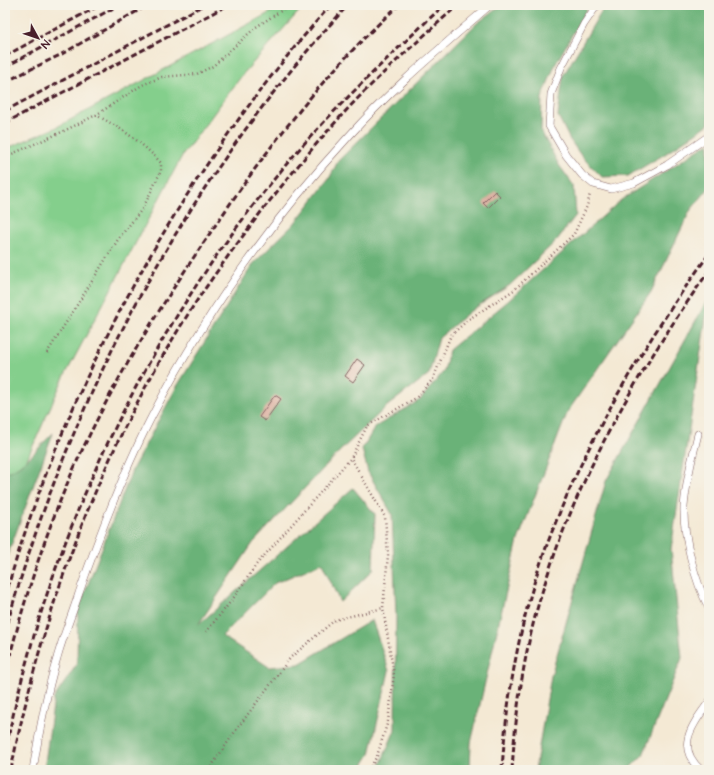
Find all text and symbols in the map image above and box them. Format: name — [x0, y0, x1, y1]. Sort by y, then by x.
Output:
north arrow — [18, 18, 58, 58]
text: N — [37, 37, 53, 52]

